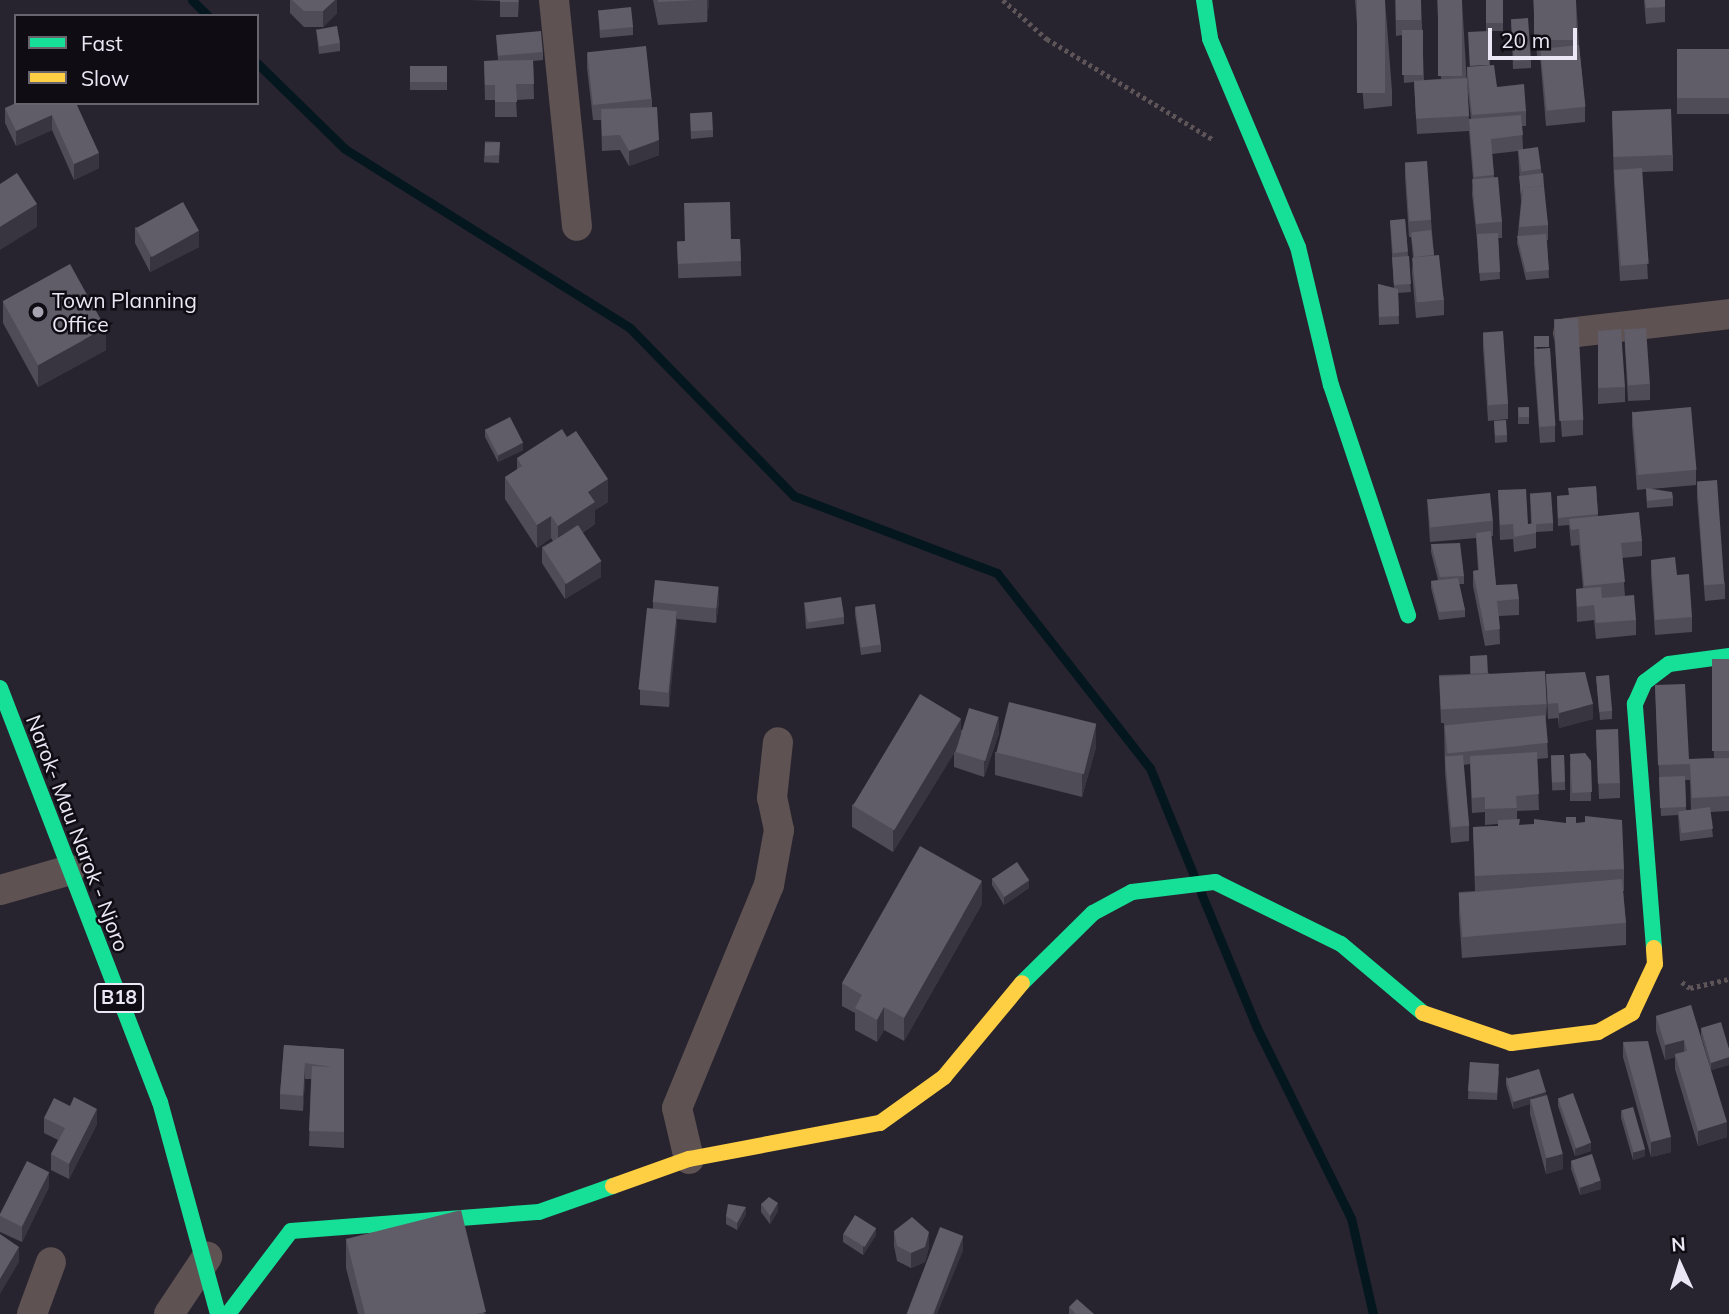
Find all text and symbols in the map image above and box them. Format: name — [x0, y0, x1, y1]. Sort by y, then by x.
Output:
legend — [14, 14, 259, 105]
scale bar — [1491, 14, 1580, 58]
text: 20 m — [1501, 27, 1550, 53]
text: Fast — [81, 30, 123, 56]
text: Slow — [81, 65, 129, 91]
place label: Town Planning Office — [52, 287, 197, 337]
marker: Town Planning Office — [30, 304, 46, 320]
street label: Narok- Mau Narok - Njoro — [21, 711, 135, 955]
road number: B18 — [93, 982, 145, 1014]
north arrow — [1645, 1230, 1715, 1300]
text: N — [1671, 1232, 1687, 1257]

